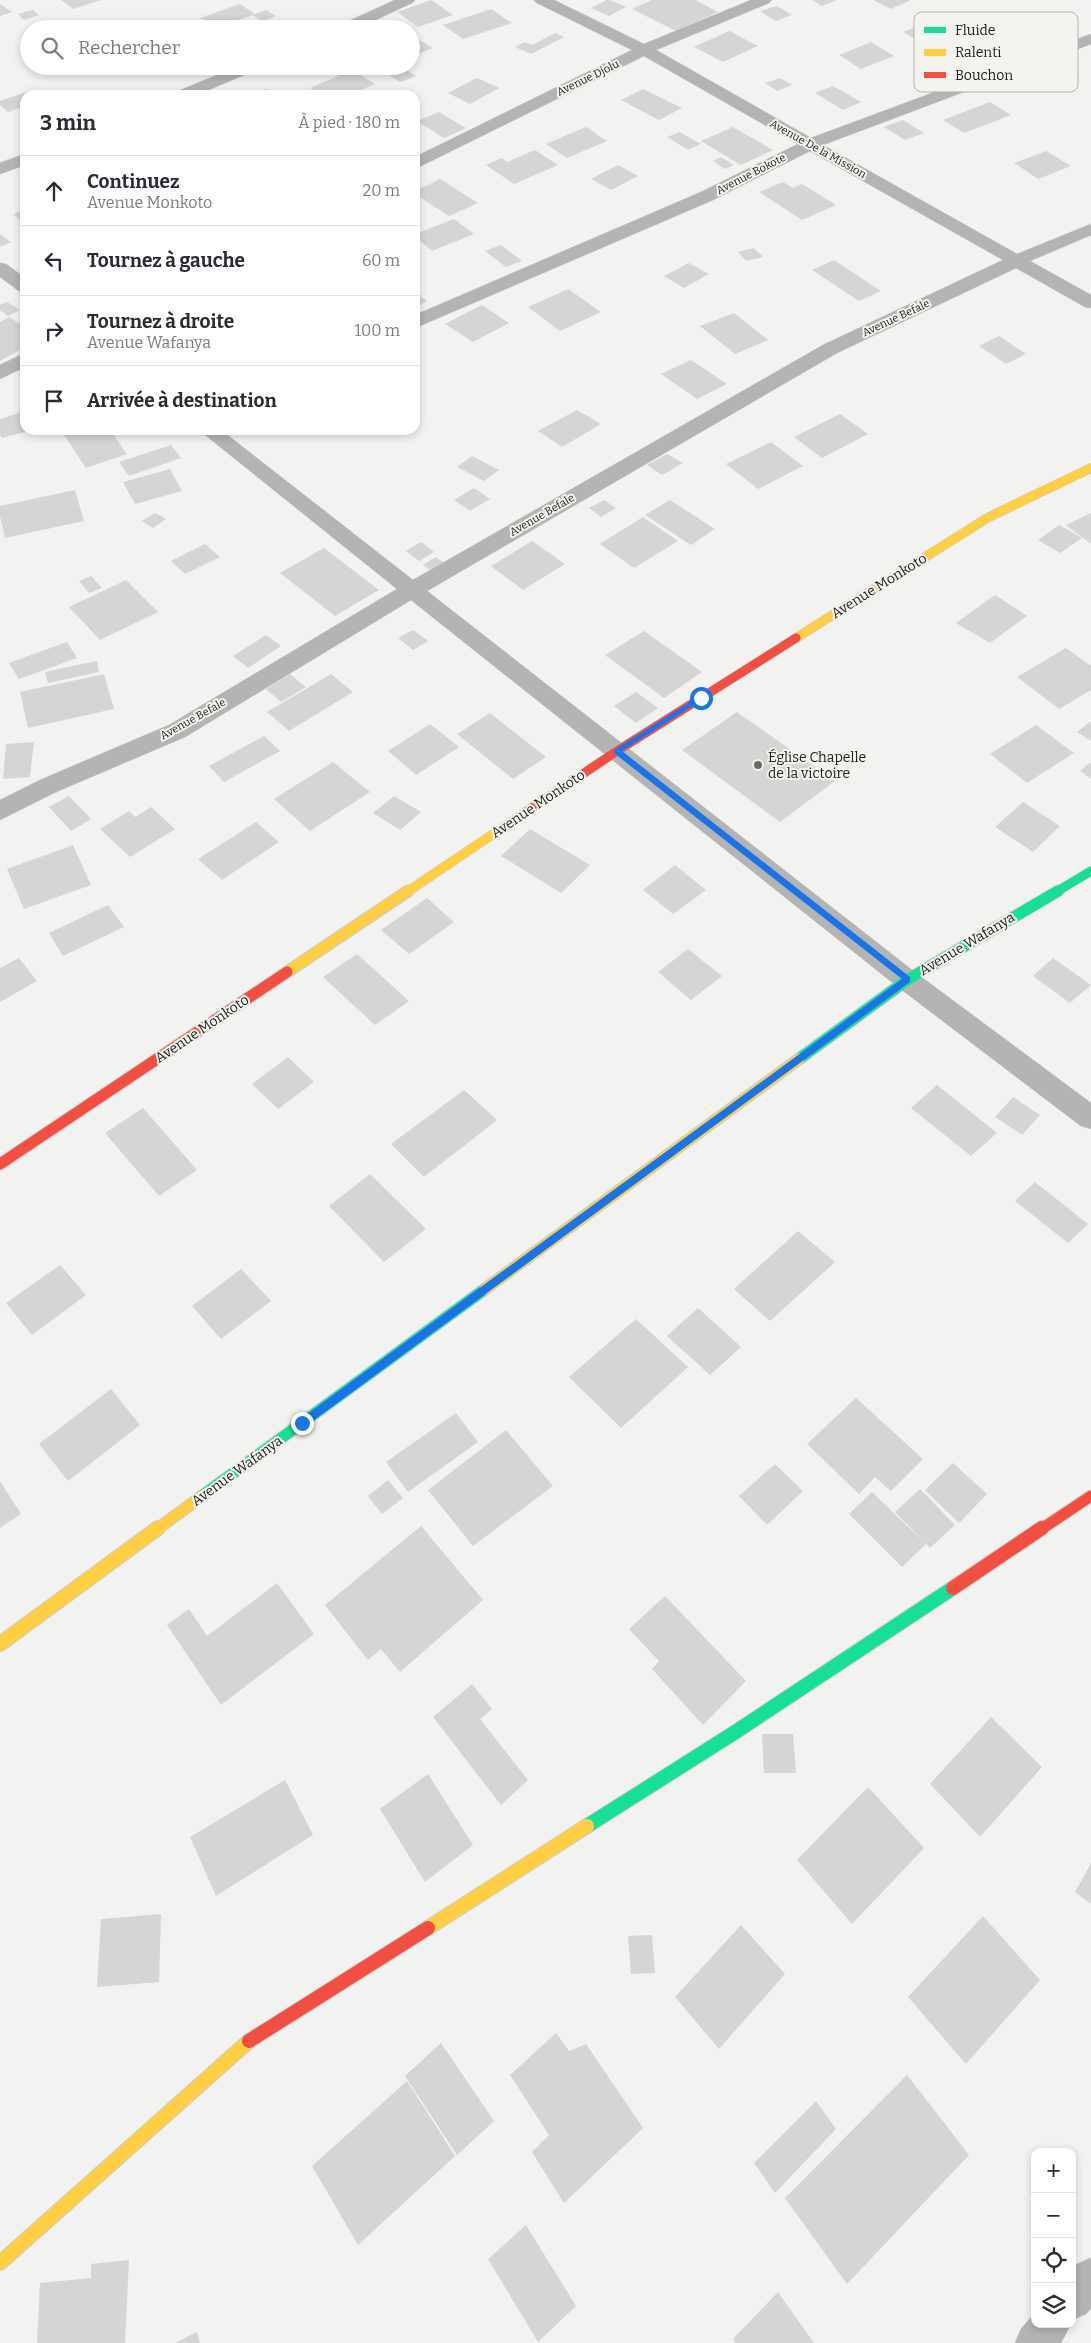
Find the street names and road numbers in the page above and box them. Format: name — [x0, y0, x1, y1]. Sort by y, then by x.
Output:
street label: Avenue Djolu — [555, 57, 622, 99]
street label: Avenue De la Mission — [767, 117, 869, 181]
street label: Avenue Bokote — [714, 151, 788, 197]
street label: Avenue Befale — [860, 297, 932, 339]
street label: Avenue Befale — [507, 491, 577, 539]
street label: Avenue Monkoto — [828, 550, 930, 622]
street label: Avenue Befale — [158, 696, 228, 742]
street label: Avenue Monkoto — [488, 766, 588, 842]
street label: Avenue Wafanya — [916, 909, 1018, 979]
street label: Avenue Monkoto — [152, 991, 252, 1067]
street label: Avenue Wafanya — [188, 1432, 286, 1510]

